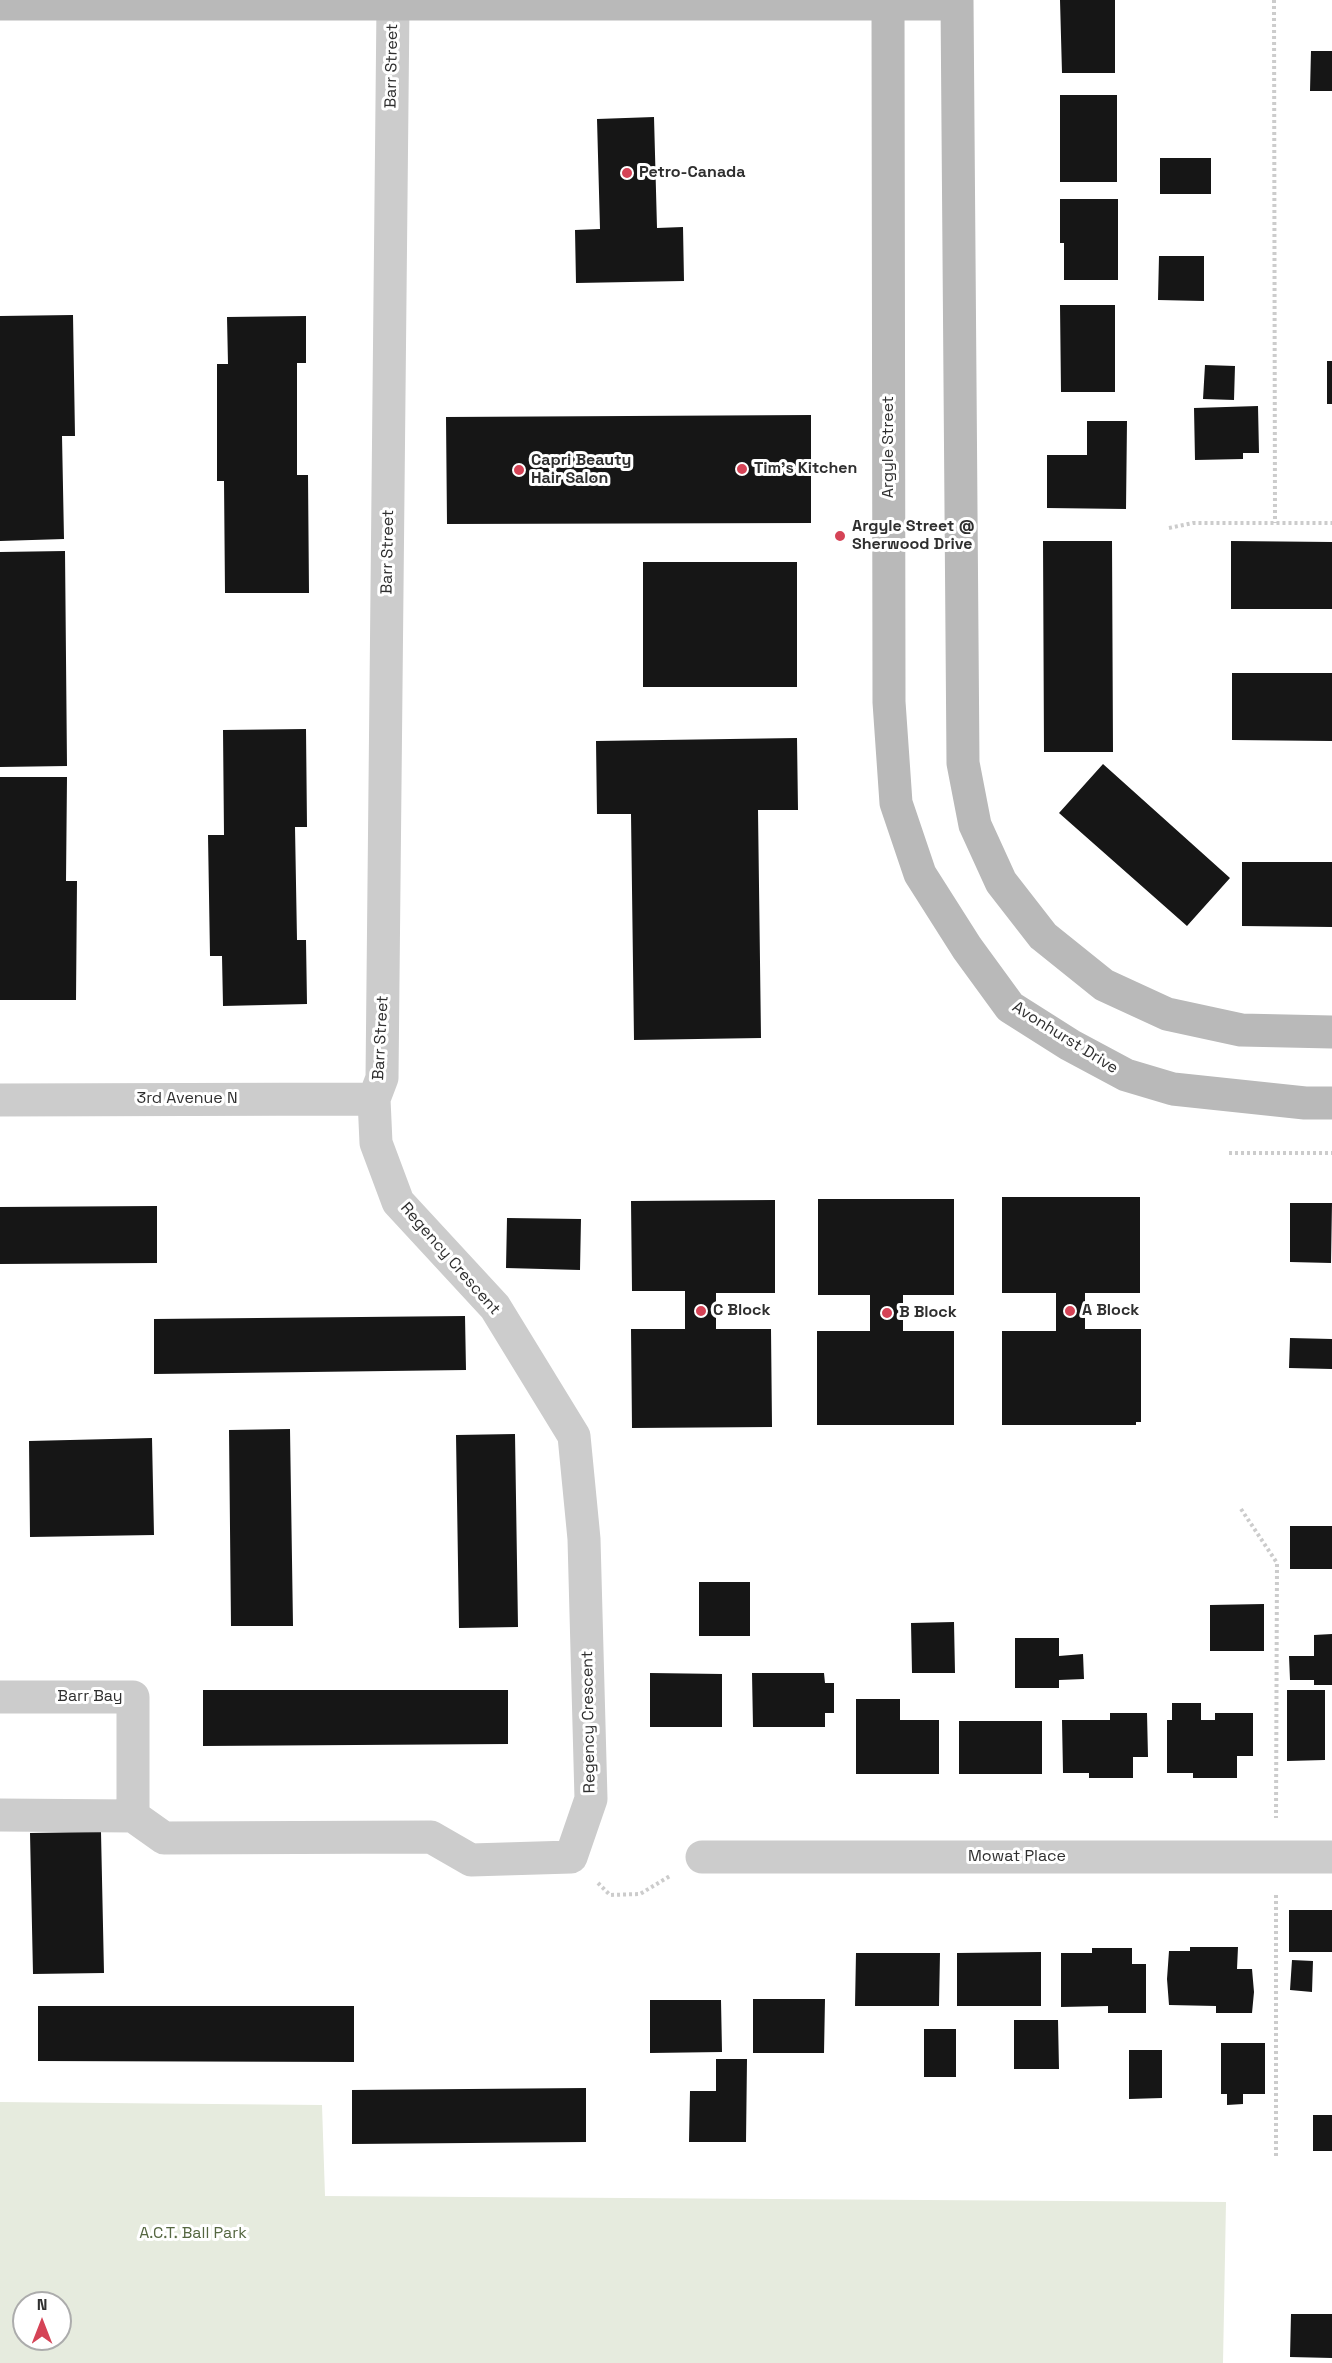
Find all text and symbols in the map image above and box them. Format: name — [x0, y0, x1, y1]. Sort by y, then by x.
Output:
street label: Barr Street — [382, 23, 402, 109]
place label: Petro-Canada — [639, 163, 745, 183]
marker: Petro-Canada — [620, 166, 634, 180]
street label: Argyle Street — [879, 396, 899, 498]
place label: Capri Beauty Hair Salon — [531, 451, 631, 489]
place label: Tim's Kitchen — [754, 459, 857, 479]
marker: Tim's Kitchen — [735, 462, 749, 476]
marker: Capri Beauty Hair Salon — [512, 463, 526, 477]
street label: Barr Street — [378, 509, 398, 595]
place label: Argyle Street @ Sherwood Drive — [852, 517, 975, 555]
marker: Argyle Street @ Sherwood Drive — [833, 529, 847, 543]
street label: Barr Street — [369, 995, 393, 1081]
street label: Avonhurst Drive — [1009, 998, 1121, 1078]
street label: 3rd Avenue N — [136, 1089, 238, 1109]
street label: Regency Crescent — [396, 1199, 504, 1319]
place label: C Block — [713, 1301, 770, 1321]
place label: A Block — [1082, 1301, 1139, 1321]
place label: B Block — [899, 1303, 957, 1323]
marker: C Block — [694, 1304, 708, 1318]
marker: A Block — [1063, 1304, 1077, 1318]
marker: B Block — [880, 1306, 894, 1320]
street label: Regency Crescent — [578, 1651, 600, 1793]
street label: Barr Bay — [57, 1687, 123, 1707]
street label: Mowat Place — [968, 1847, 1066, 1867]
park label: A.C.T. Ball Park — [139, 2224, 247, 2244]
north arrow — [12, 2291, 72, 2351]
text: N — [37, 2294, 47, 2315]

